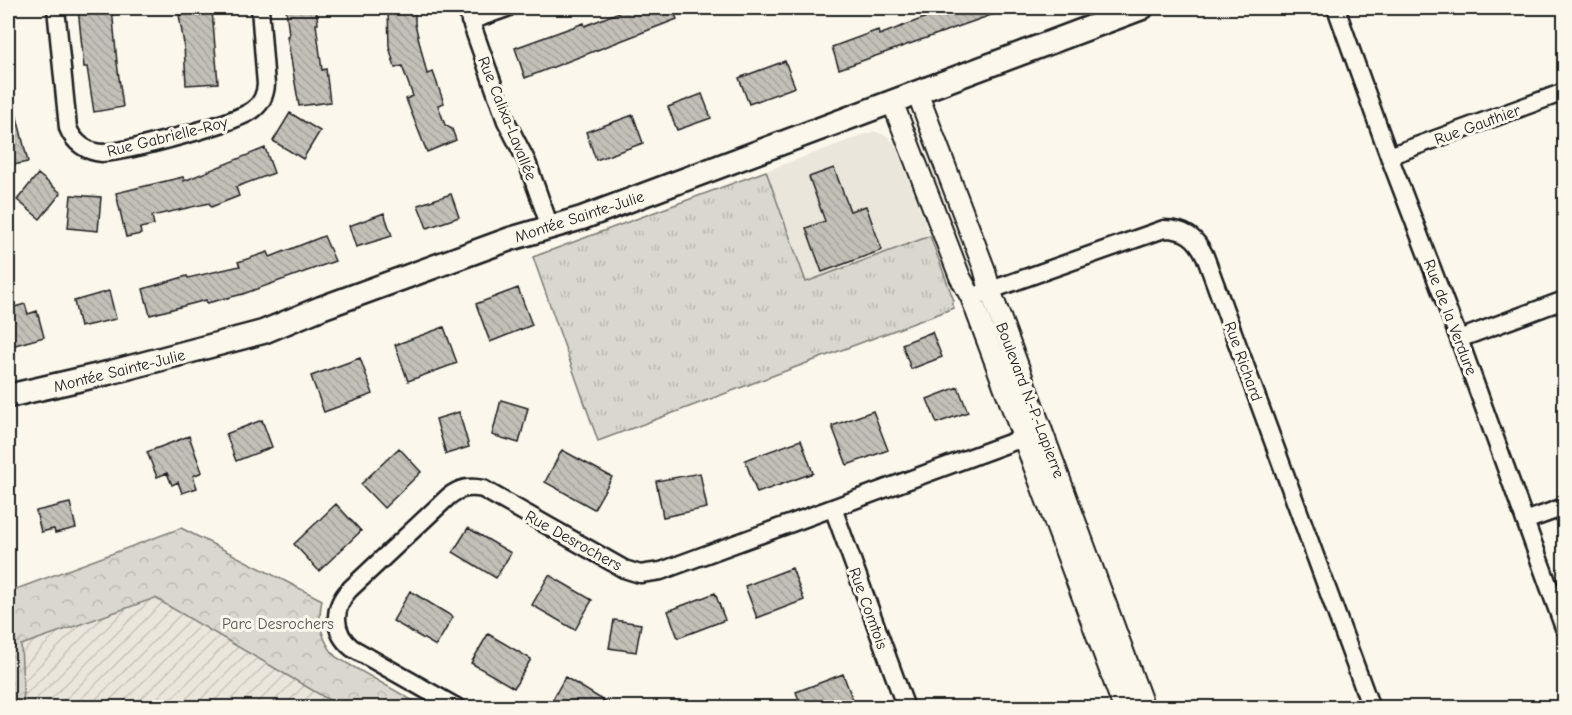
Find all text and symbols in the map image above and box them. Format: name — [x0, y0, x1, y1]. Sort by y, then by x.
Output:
street label: Rue Calixa-Lavallée — [474, 54, 540, 183]
street label: Rue Gauthier — [1432, 101, 1523, 149]
street label: Rue Gabrielle-Roy — [105, 113, 230, 161]
street label: Montée Sainte-Julie — [512, 188, 646, 246]
street label: Rue de la Verdure — [1420, 257, 1480, 378]
street label: Rue Richard — [1220, 319, 1266, 403]
street label: Boulevard N.-P.-Lapierre — [992, 320, 1068, 481]
street label: Montée Sainte-Julie — [52, 346, 187, 396]
street label: Rue Desrochers — [522, 507, 625, 575]
street label: Rue Comtois — [845, 565, 891, 652]
park label: Parc Desrochers — [222, 615, 334, 633]

